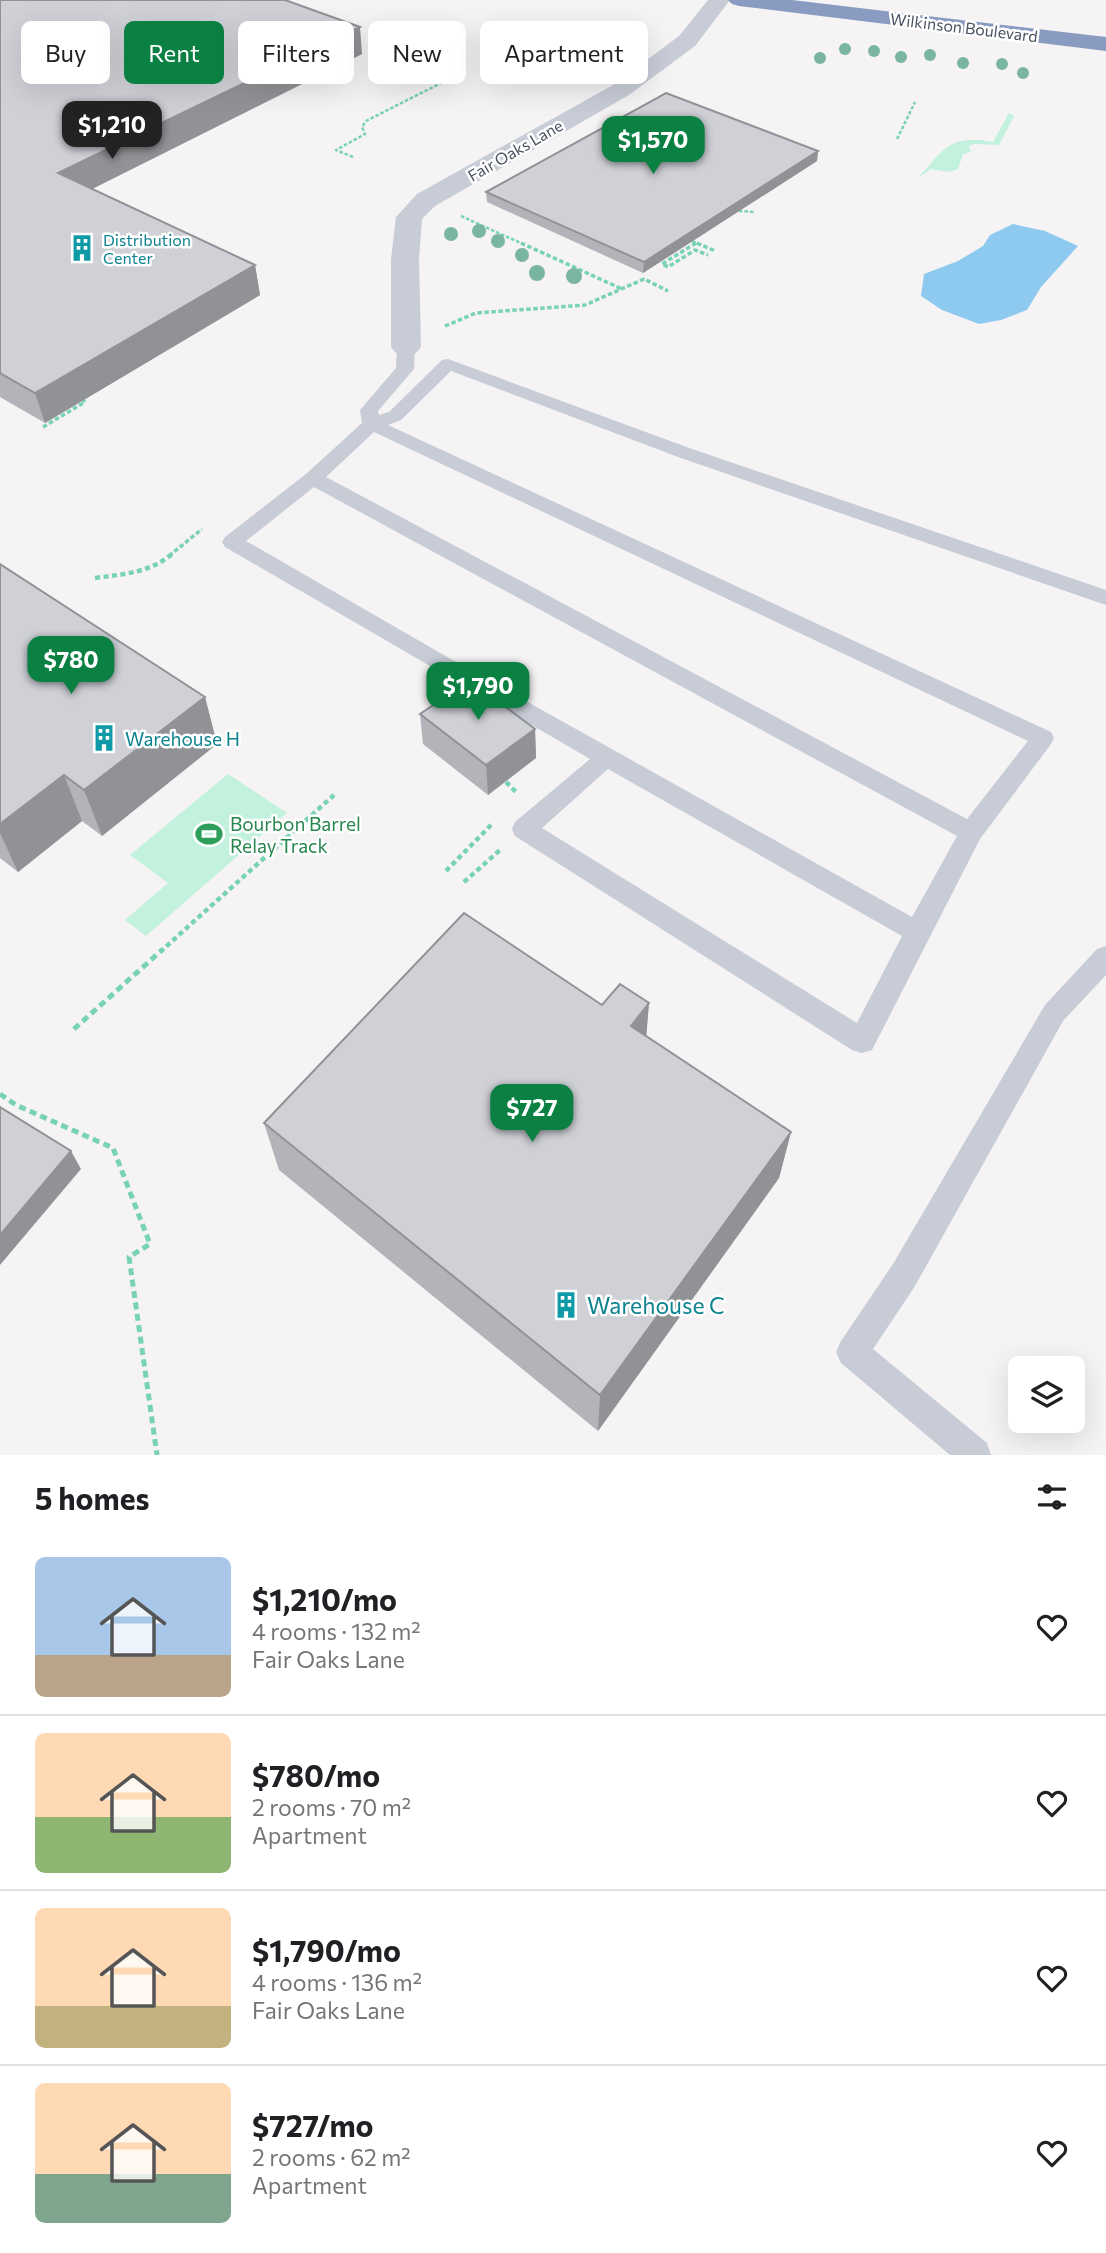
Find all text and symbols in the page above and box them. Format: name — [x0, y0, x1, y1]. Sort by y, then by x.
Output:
street label: Wilkinson Boulevard — [889, 9, 1039, 45]
chip: Buy — [21, 21, 110, 84]
chip: Rent — [124, 21, 224, 84]
chip: Filters — [238, 21, 354, 84]
chip: New — [368, 21, 466, 84]
chip: Apartment — [480, 21, 648, 84]
pin: $1,210 — [55, 102, 169, 161]
text: $1,210 — [78, 110, 146, 138]
street label: Fair Oaks Lane — [464, 115, 566, 185]
pin: $1,570 — [596, 116, 710, 176]
text: $1,570 — [618, 125, 688, 153]
place label: Distribution Center — [103, 230, 191, 267]
building icon: Distribution Center — [67, 233, 97, 263]
pin: $780 — [30, 636, 112, 696]
text: $780 — [43, 645, 99, 673]
pin: $1,790 — [421, 662, 535, 722]
text: $1,790 — [442, 671, 514, 699]
building icon: Warehouse H — [89, 723, 119, 753]
place label: Warehouse H — [125, 727, 240, 750]
place label: Bourbon Barrel Relay Track — [230, 812, 361, 857]
sports icon: Bourbon Barrel Relay Track — [194, 819, 224, 849]
pin: $727 — [491, 1084, 573, 1144]
text: $727 — [506, 1093, 558, 1121]
building icon: Warehouse C — [551, 1290, 581, 1320]
place label: Warehouse C — [587, 1291, 725, 1319]
map controls — [1008, 1356, 1085, 1433]
button: layers — [1008, 1356, 1085, 1433]
icon: filters — [1033, 1478, 1071, 1516]
text: 5 homes — [35, 1479, 149, 1516]
text: $1,210/mo — [252, 1580, 397, 1617]
icon: home — [91, 1585, 175, 1669]
icon: heart — [1033, 1608, 1071, 1646]
text: 4 rooms · 132 m² — [252, 1617, 421, 1645]
text: Fair Oaks Lane — [252, 1645, 405, 1673]
text: $780/mo — [252, 1756, 380, 1793]
icon: home — [91, 1761, 175, 1845]
icon: heart — [1033, 1784, 1071, 1822]
text: 2 rooms · 70 m² — [252, 1793, 411, 1821]
text: Apartment — [252, 1821, 367, 1849]
text: $1,790/mo — [252, 1931, 401, 1968]
icon: home — [91, 1936, 175, 2020]
icon: heart — [1033, 1959, 1071, 1997]
text: 4 rooms · 136 m² — [252, 1968, 422, 1996]
text: Fair Oaks Lane — [252, 1996, 405, 2024]
text: $727/mo — [252, 2106, 374, 2143]
icon: home — [91, 2111, 175, 2195]
icon: heart — [1033, 2134, 1071, 2172]
text: 2 rooms · 62 m² — [252, 2143, 411, 2171]
text: Apartment — [252, 2171, 367, 2199]

